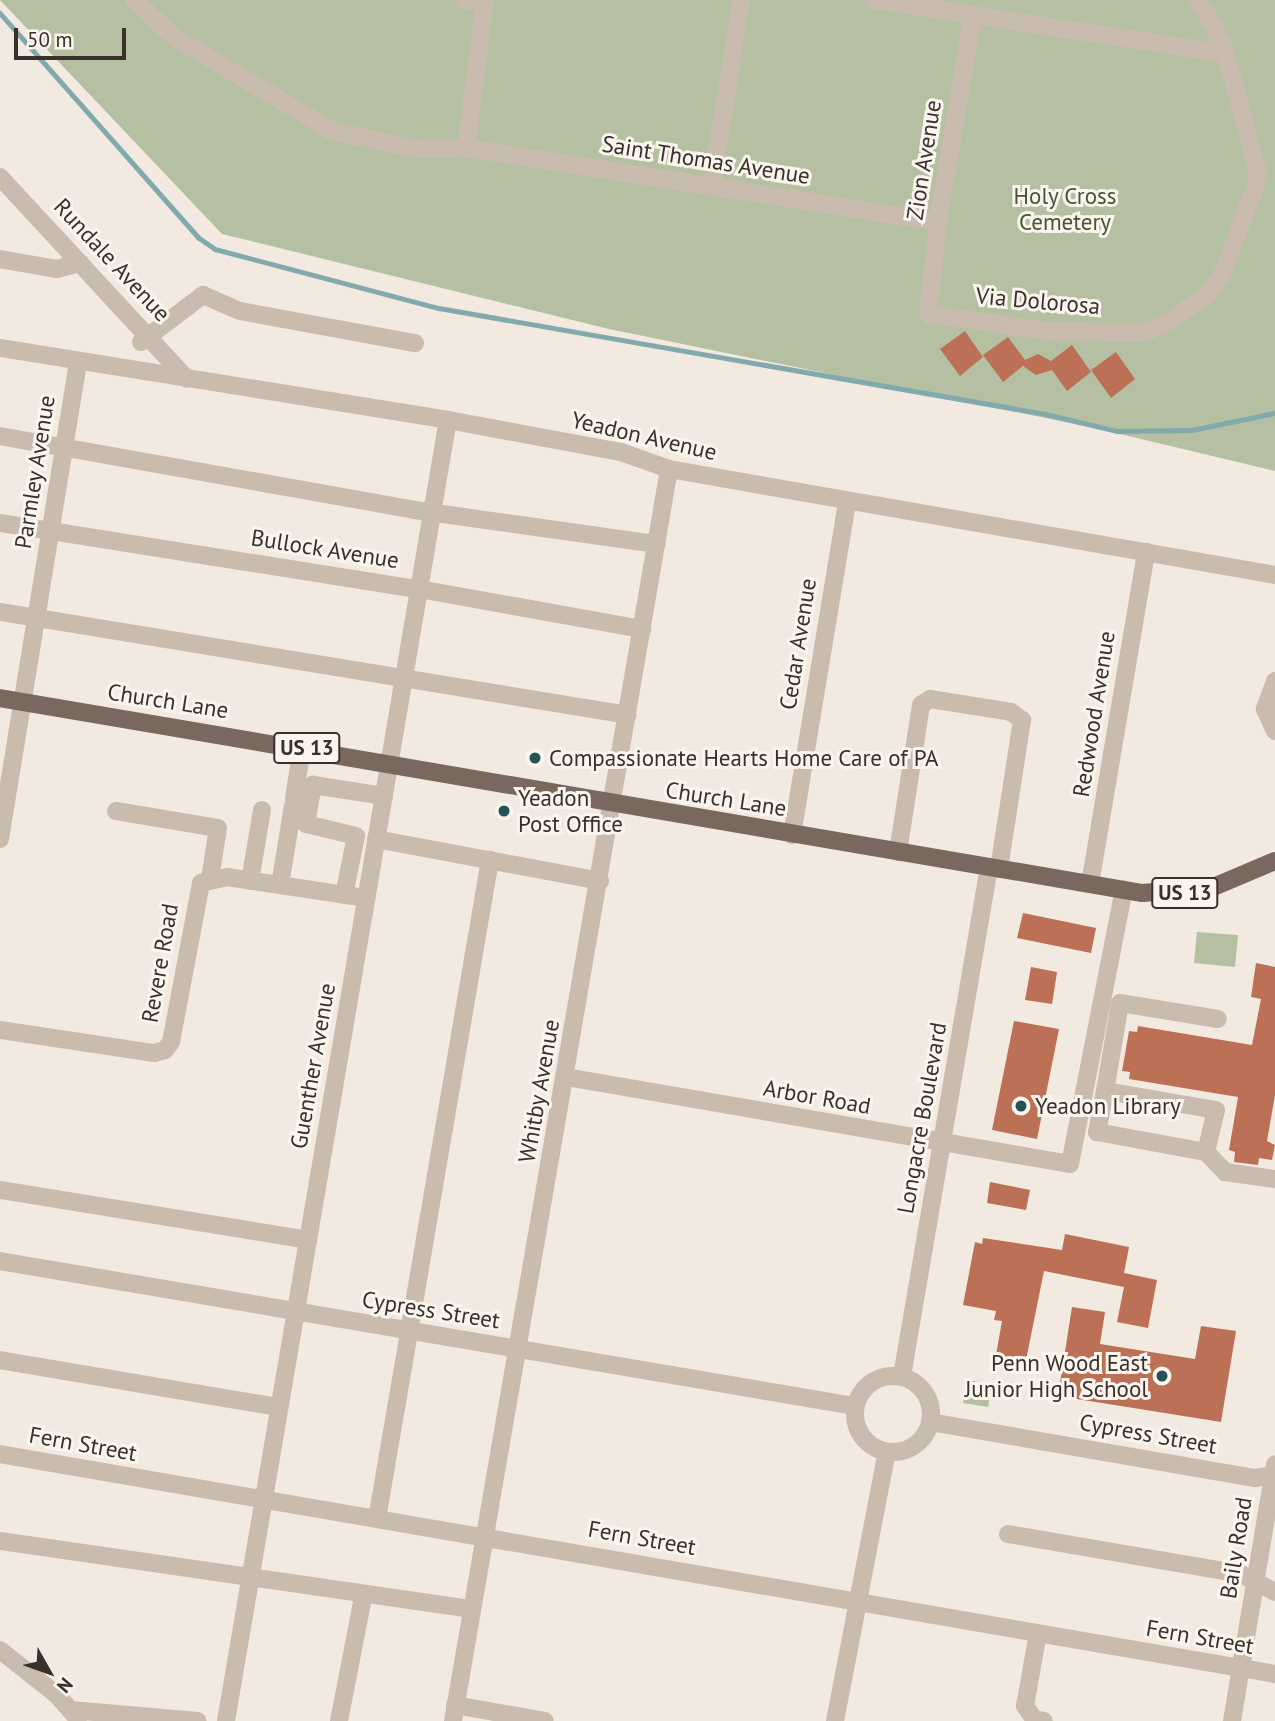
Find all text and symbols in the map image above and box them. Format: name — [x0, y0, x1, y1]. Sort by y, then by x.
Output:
scale bar — [18, 14, 130, 58]
text: 50 m — [27, 26, 73, 53]
street label: Zion Avenue — [901, 98, 947, 222]
street label: Saint Thomas Avenue — [599, 130, 813, 190]
park label: Holy Cross Cemetery — [1013, 182, 1117, 236]
street label: Rundale Avenue — [48, 193, 176, 327]
street label: Via Dolorosa — [975, 282, 1101, 320]
street label: Parmley Avenue — [9, 393, 61, 551]
street label: Yeadon Avenue — [568, 406, 720, 466]
street label: Bullock Avenue — [248, 524, 402, 574]
street label: Cedar Avenue — [774, 576, 822, 712]
street label: Redwood Avenue — [1067, 629, 1121, 799]
street label: Church Lane — [106, 678, 230, 724]
road number: US 13 — [272, 730, 342, 766]
place label: Compassionate Hearts Home Care of PA — [549, 744, 939, 772]
marker: Compassionate Hearts Home Care of PA — [527, 750, 543, 766]
street label: Church Lane — [664, 776, 788, 822]
place label: Yeadon Post Office — [518, 784, 623, 838]
marker: Yeadon Post Office — [496, 803, 512, 819]
road number: US 13 — [1150, 876, 1220, 910]
street label: Revere Road — [136, 901, 184, 1025]
street label: Guenther Avenue — [285, 981, 341, 1151]
street label: Whitby Avenue — [513, 1017, 565, 1165]
street label: Longacre Boulevard — [892, 1020, 952, 1216]
street label: Arbor Road — [761, 1074, 873, 1120]
place label: Yeadon Library — [1035, 1092, 1181, 1120]
marker: Yeadon Library — [1013, 1098, 1029, 1114]
street label: Cypress Street — [360, 1285, 502, 1335]
place label: Penn Wood East Junior High School — [965, 1349, 1148, 1403]
marker: Penn Wood East Junior High School — [1154, 1368, 1170, 1384]
street label: Cypress Street — [1077, 1408, 1219, 1460]
street label: Fern Street — [27, 1421, 139, 1467]
street label: Baily Road — [1214, 1495, 1258, 1601]
street label: Fern Street — [586, 1515, 698, 1561]
street label: Fern Street — [1144, 1614, 1256, 1660]
north arrow — [14, 1637, 84, 1707]
text: N — [52, 1673, 78, 1698]

